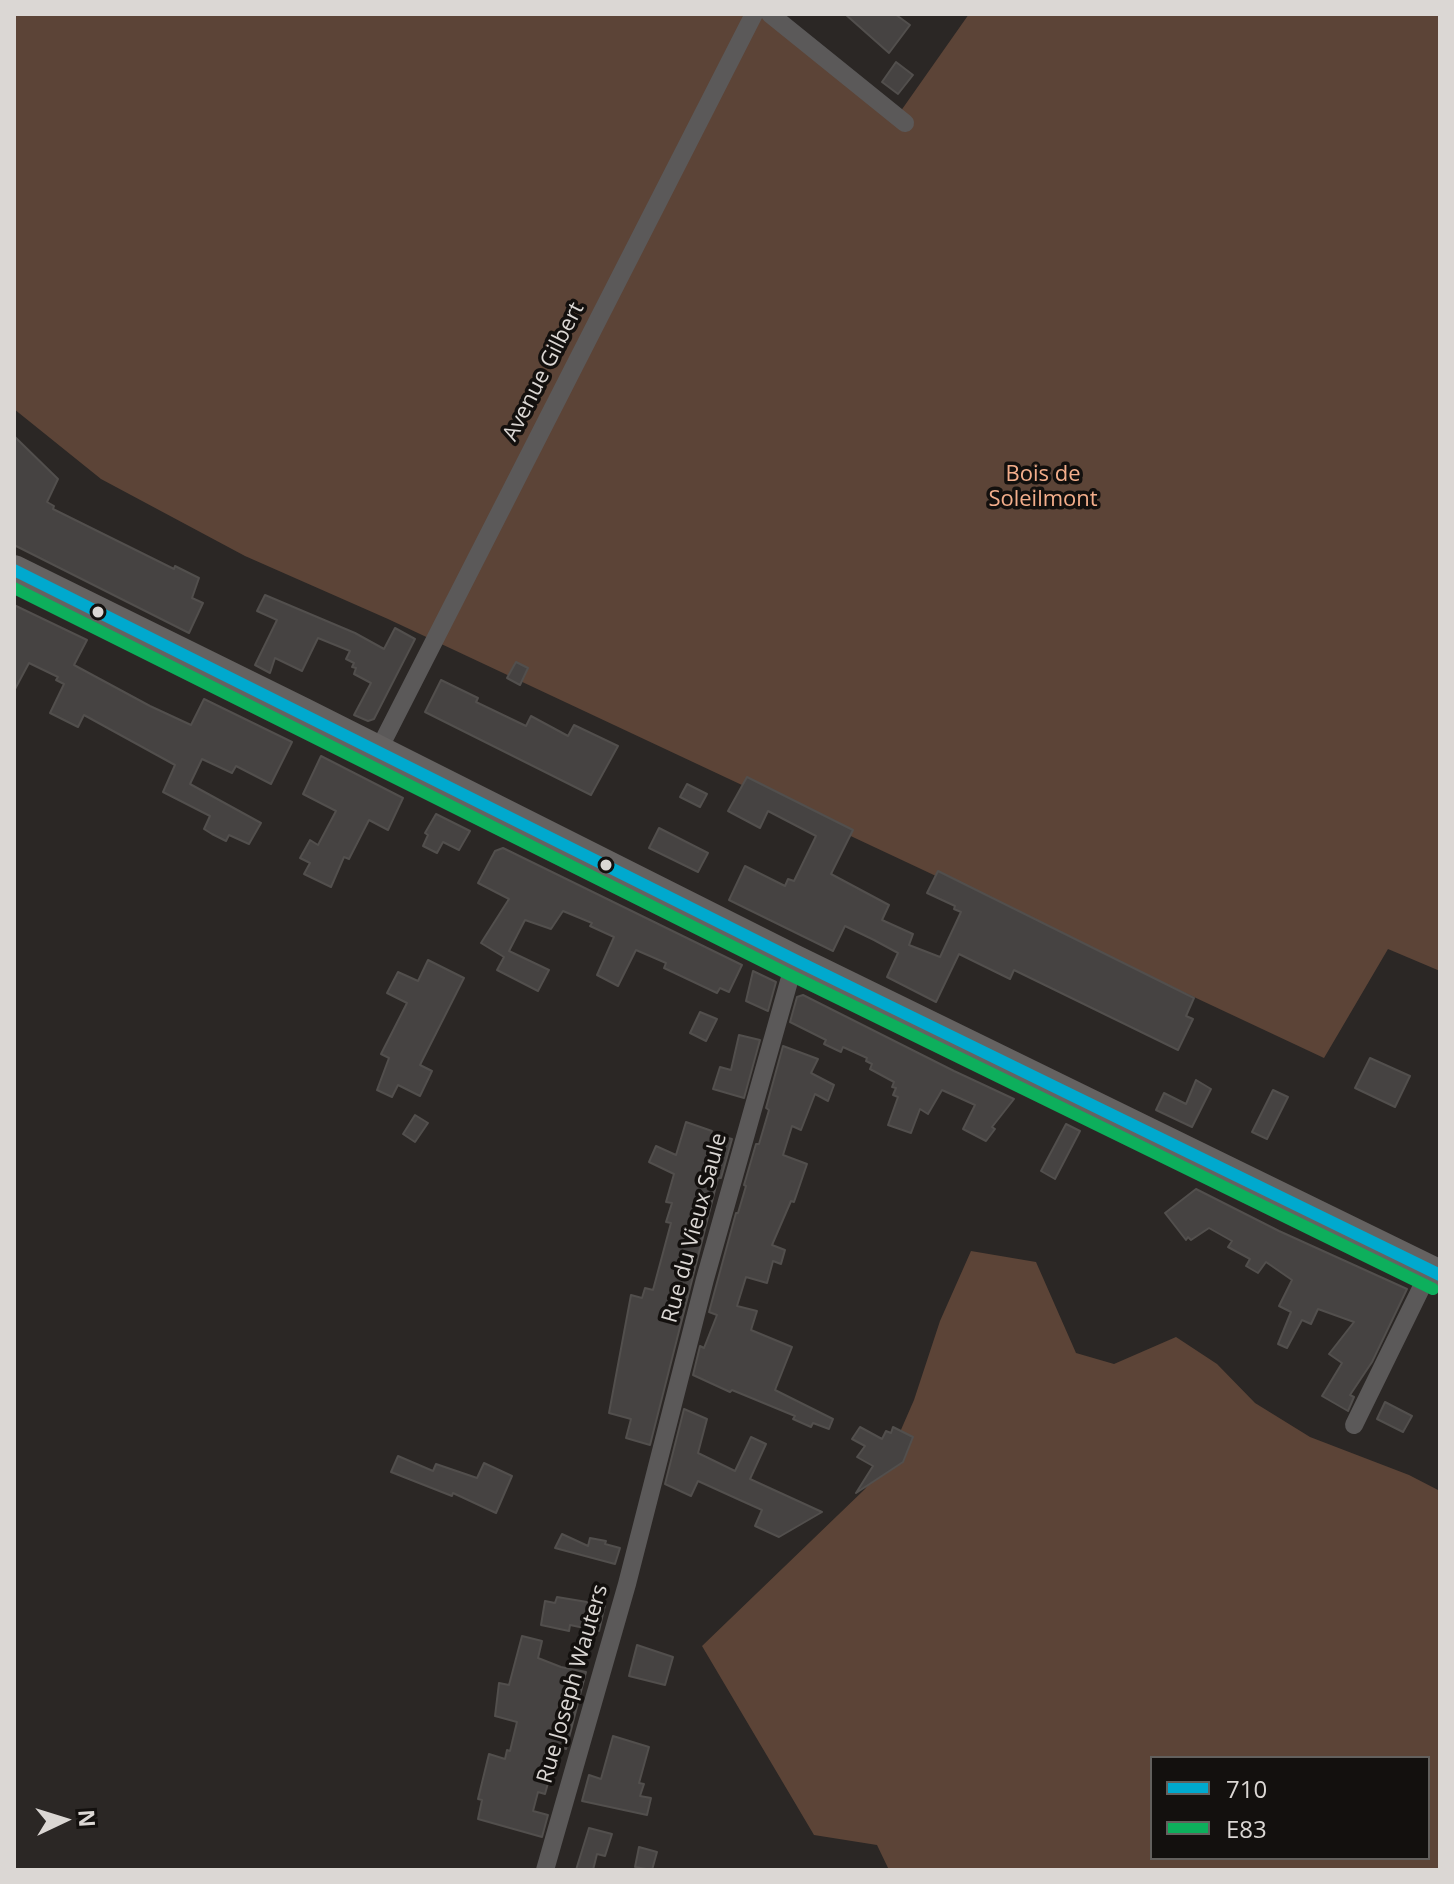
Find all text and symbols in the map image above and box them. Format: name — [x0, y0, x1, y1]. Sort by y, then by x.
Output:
street label: Avenue Gilbert — [498, 298, 590, 446]
park label: Bois de Soleilmont — [988, 462, 1098, 514]
unlabelled marker — [90, 604, 106, 620]
unlabelled marker — [598, 857, 614, 873]
street label: Rue du Vieux Saule — [657, 1130, 733, 1326]
street label: Rue Joseph Wauters — [532, 1582, 614, 1786]
legend — [1150, 1756, 1430, 1860]
text: 710 — [1226, 1772, 1267, 1805]
north arrow — [24, 1780, 104, 1860]
text: N — [72, 1808, 104, 1828]
text: E83 — [1226, 1812, 1267, 1845]

